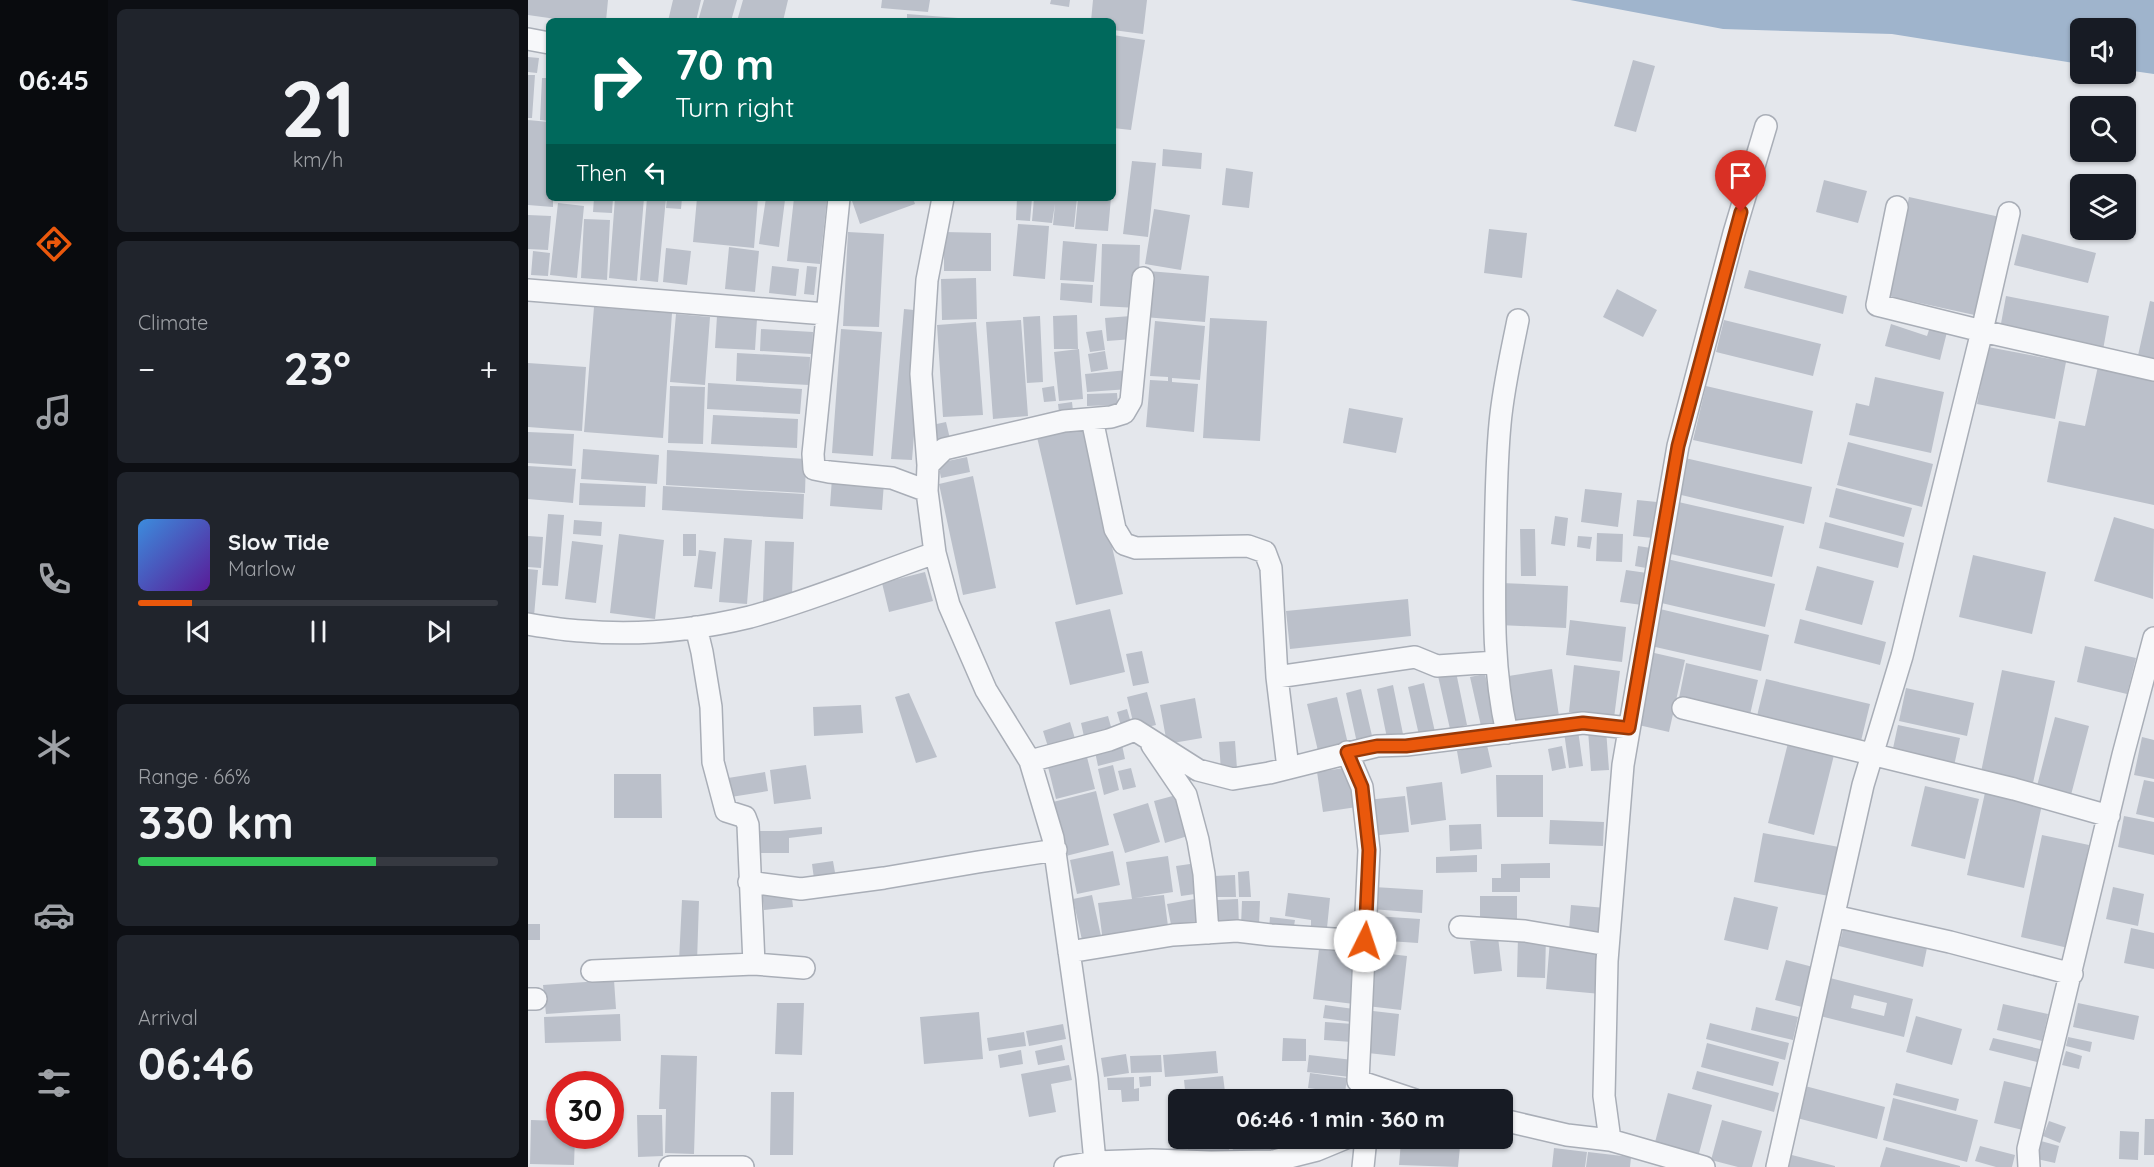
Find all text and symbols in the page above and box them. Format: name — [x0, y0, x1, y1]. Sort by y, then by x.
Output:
map controls — [2070, 18, 2136, 240]
button: sound — [2070, 18, 2136, 84]
text: 70 m — [675, 38, 774, 91]
icon: right — [576, 42, 654, 120]
text: 21 — [281, 59, 355, 157]
text: 06:45 — [19, 63, 89, 97]
text: Turn right — [675, 90, 794, 124]
button: search — [2070, 96, 2136, 162]
text: km/h — [293, 147, 343, 172]
pin — [1715, 150, 1766, 212]
icon: left — [639, 156, 672, 189]
text: Then — [576, 159, 627, 187]
icon: arrive — [1724, 159, 1757, 192]
button: layers — [2070, 174, 2136, 240]
icon: directions — [33, 223, 75, 265]
text: Climate — [138, 310, 208, 335]
text: 23° — [284, 340, 351, 396]
text: − — [138, 348, 155, 389]
text: + — [479, 348, 498, 389]
icon: music — [33, 391, 75, 433]
text: Slow Tide — [228, 528, 329, 556]
text: Marlow — [228, 556, 296, 581]
icon: phone — [33, 558, 75, 600]
icon: previous — [182, 615, 215, 648]
icon: pause — [302, 615, 335, 648]
icon: next — [422, 615, 455, 648]
icon: climate — [33, 726, 75, 768]
text: Range · 66% — [138, 764, 250, 789]
text: 330 km — [138, 794, 294, 850]
icon: car — [33, 894, 75, 936]
position arrow — [1333, 909, 1397, 973]
text: Arrival — [138, 1005, 198, 1030]
text: 06:46 — [138, 1035, 254, 1091]
icon: filters — [33, 1062, 75, 1104]
speed limit sign: 30 — [546, 1071, 624, 1149]
text: 06:46 · 1 min · 360 m — [1236, 1105, 1445, 1133]

